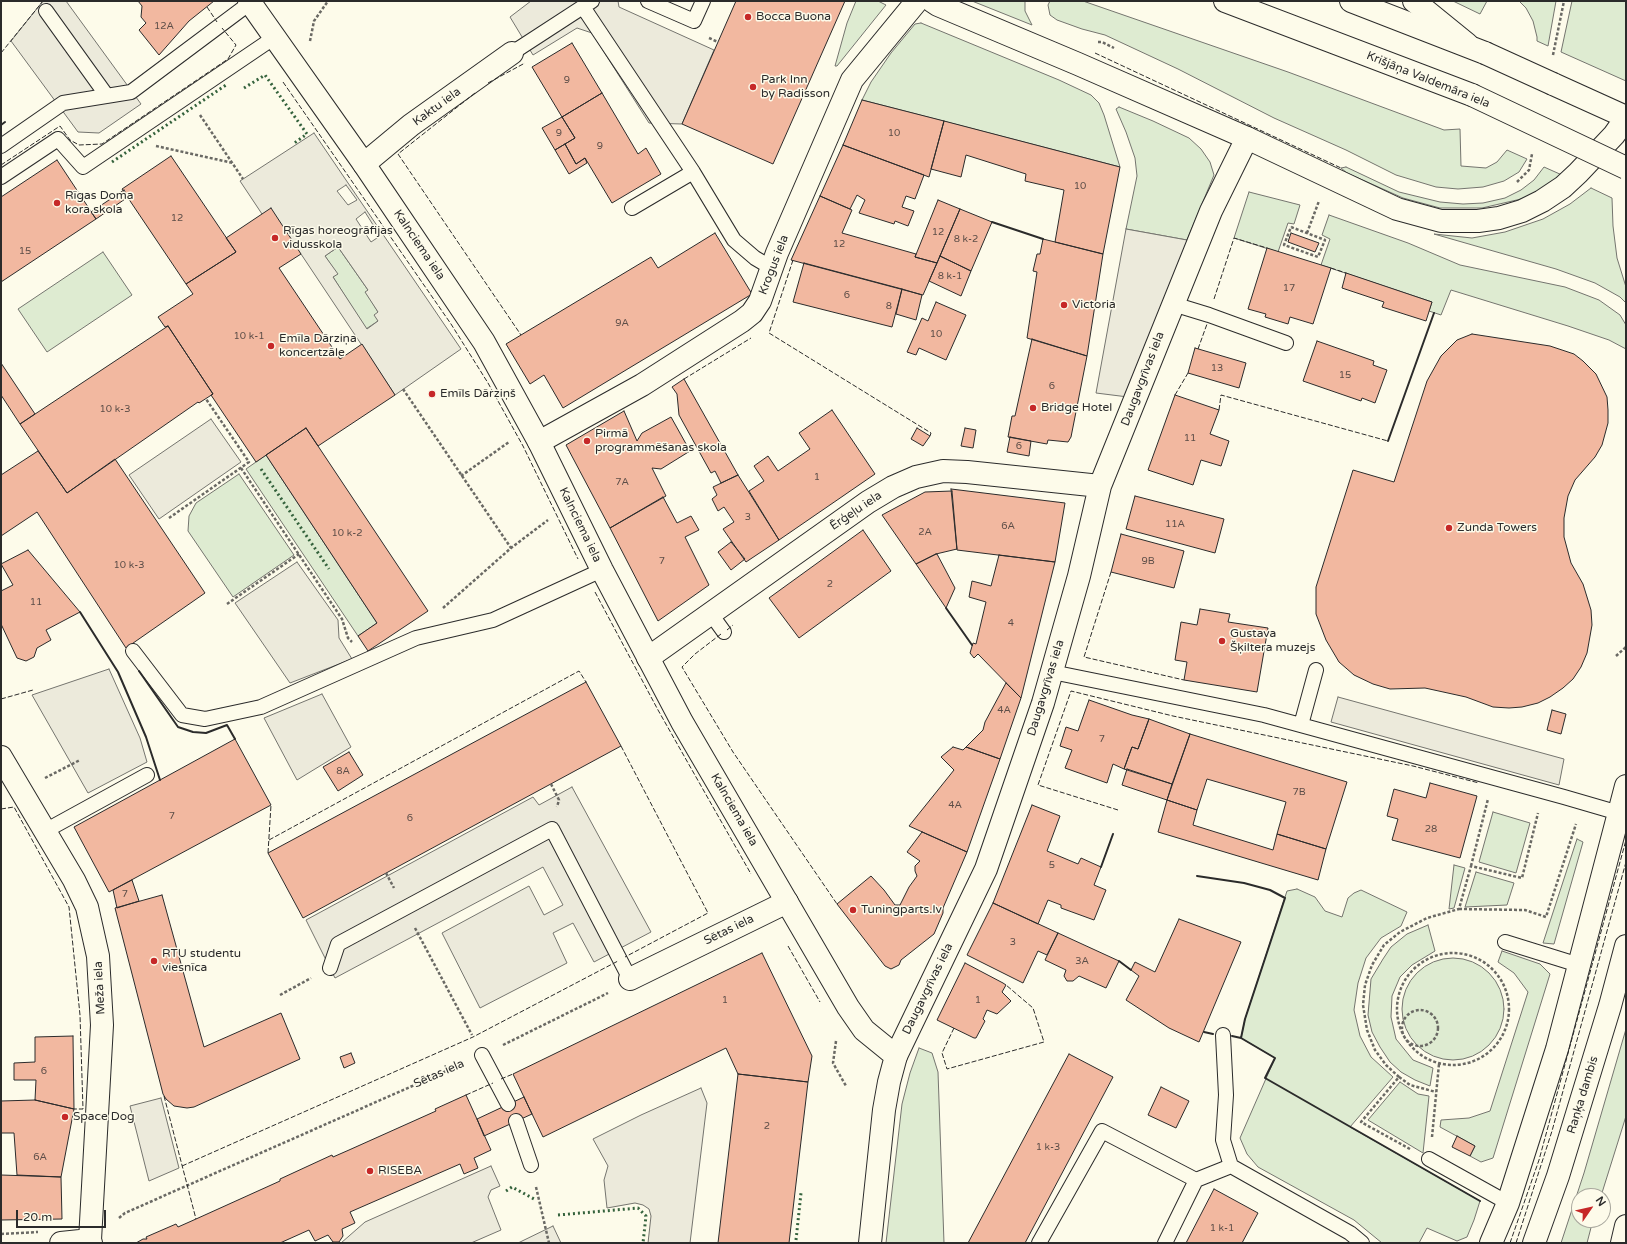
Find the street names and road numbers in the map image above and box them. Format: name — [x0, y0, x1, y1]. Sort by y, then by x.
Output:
street label: Krišjāņa Valdemāra iela — [1364, 49, 1492, 111]
street label: Kaktu iela — [410, 85, 464, 129]
street label: Kalnciema iela — [390, 207, 448, 283]
street label: Krogus iela — [756, 233, 792, 297]
street label: Daugavgrīvas iela — [1118, 330, 1168, 428]
street label: Kalnciema iela — [556, 485, 604, 565]
street label: Ērģeļu iela — [827, 488, 885, 534]
street label: Daugavgrīvas iela — [1025, 638, 1067, 738]
street label: Kalnciema iela — [707, 771, 761, 849]
street label: Sētas iela — [702, 912, 756, 948]
street label: Daugavgrīvas iela — [900, 941, 956, 1037]
street label: Meža iela — [91, 961, 109, 1015]
street label: Raņķa dambis — [1564, 1054, 1602, 1136]
street label: Sētas iela — [411, 1056, 467, 1092]

